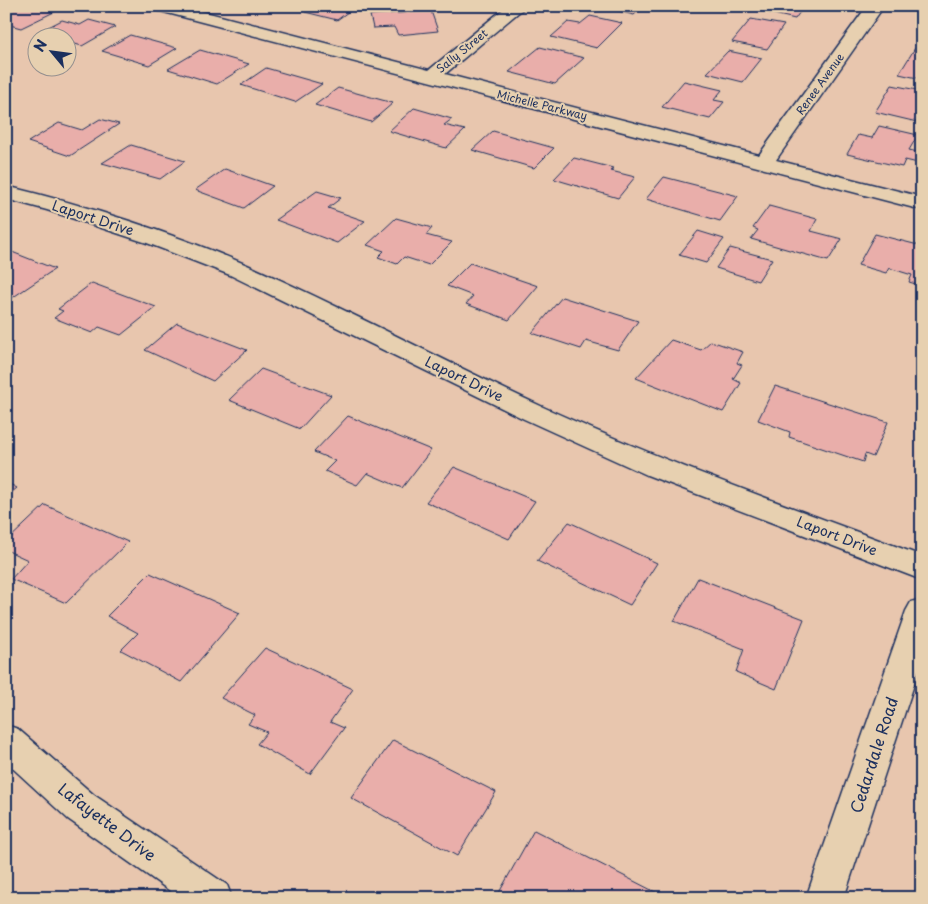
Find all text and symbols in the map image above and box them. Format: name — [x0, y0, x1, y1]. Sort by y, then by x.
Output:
street label: Sally Street — [432, 24, 491, 77]
north arrow — [28, 28, 78, 78]
text: N — [28, 36, 52, 55]
street label: Renee Avenue — [791, 49, 848, 118]
street label: Michelle Parkway — [495, 85, 589, 124]
street label: Laport Drive — [50, 194, 137, 241]
street label: Laport Drive — [421, 351, 507, 407]
street label: Laport Drive — [794, 511, 881, 561]
street label: Cedardale Road — [843, 693, 903, 816]
street label: Lafayette Drive — [53, 776, 162, 866]

